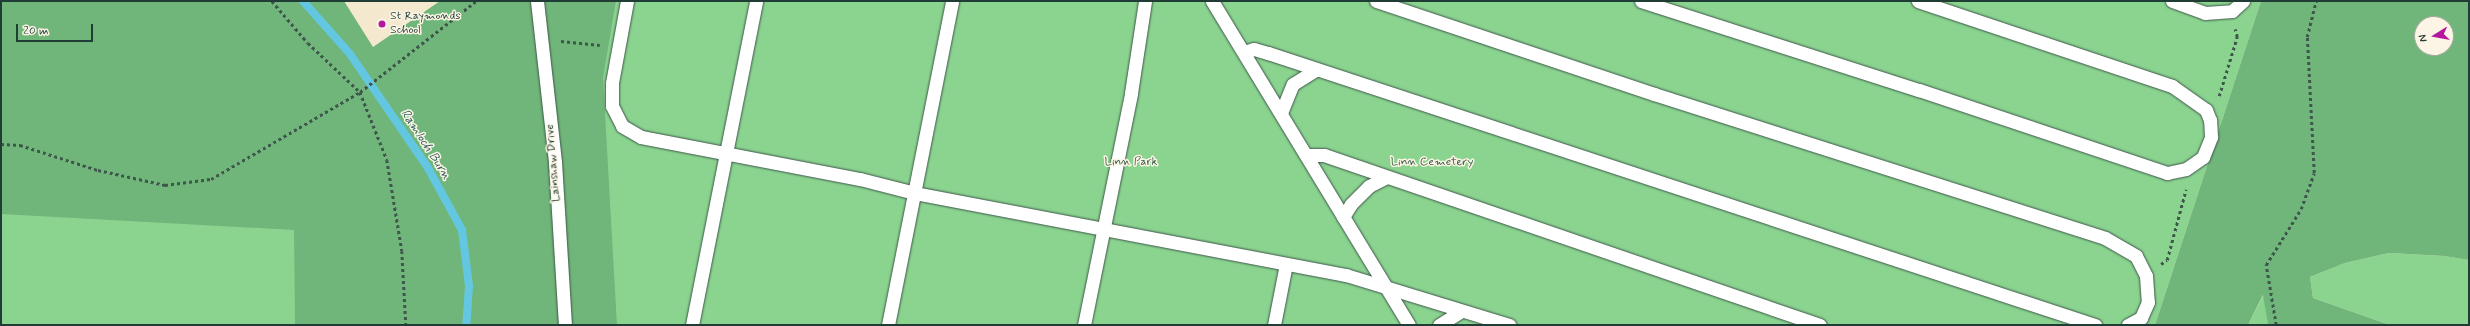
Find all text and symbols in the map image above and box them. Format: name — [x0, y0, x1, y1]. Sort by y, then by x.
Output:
place label: St Raymonds School — [390, 10, 458, 38]
scale bar — [18, 16, 95, 42]
north arrow — [2414, 16, 2454, 56]
marker: St Raymonds School — [377, 19, 387, 29]
text: 20 m — [23, 23, 49, 39]
text: N — [2416, 33, 2431, 43]
water label: Ramloch Burn — [397, 107, 453, 183]
street label: Lainshaw Drive — [543, 124, 565, 202]
park label: Linn Park — [1104, 156, 1158, 170]
park label: Linn Cemetery — [1391, 156, 1473, 170]

